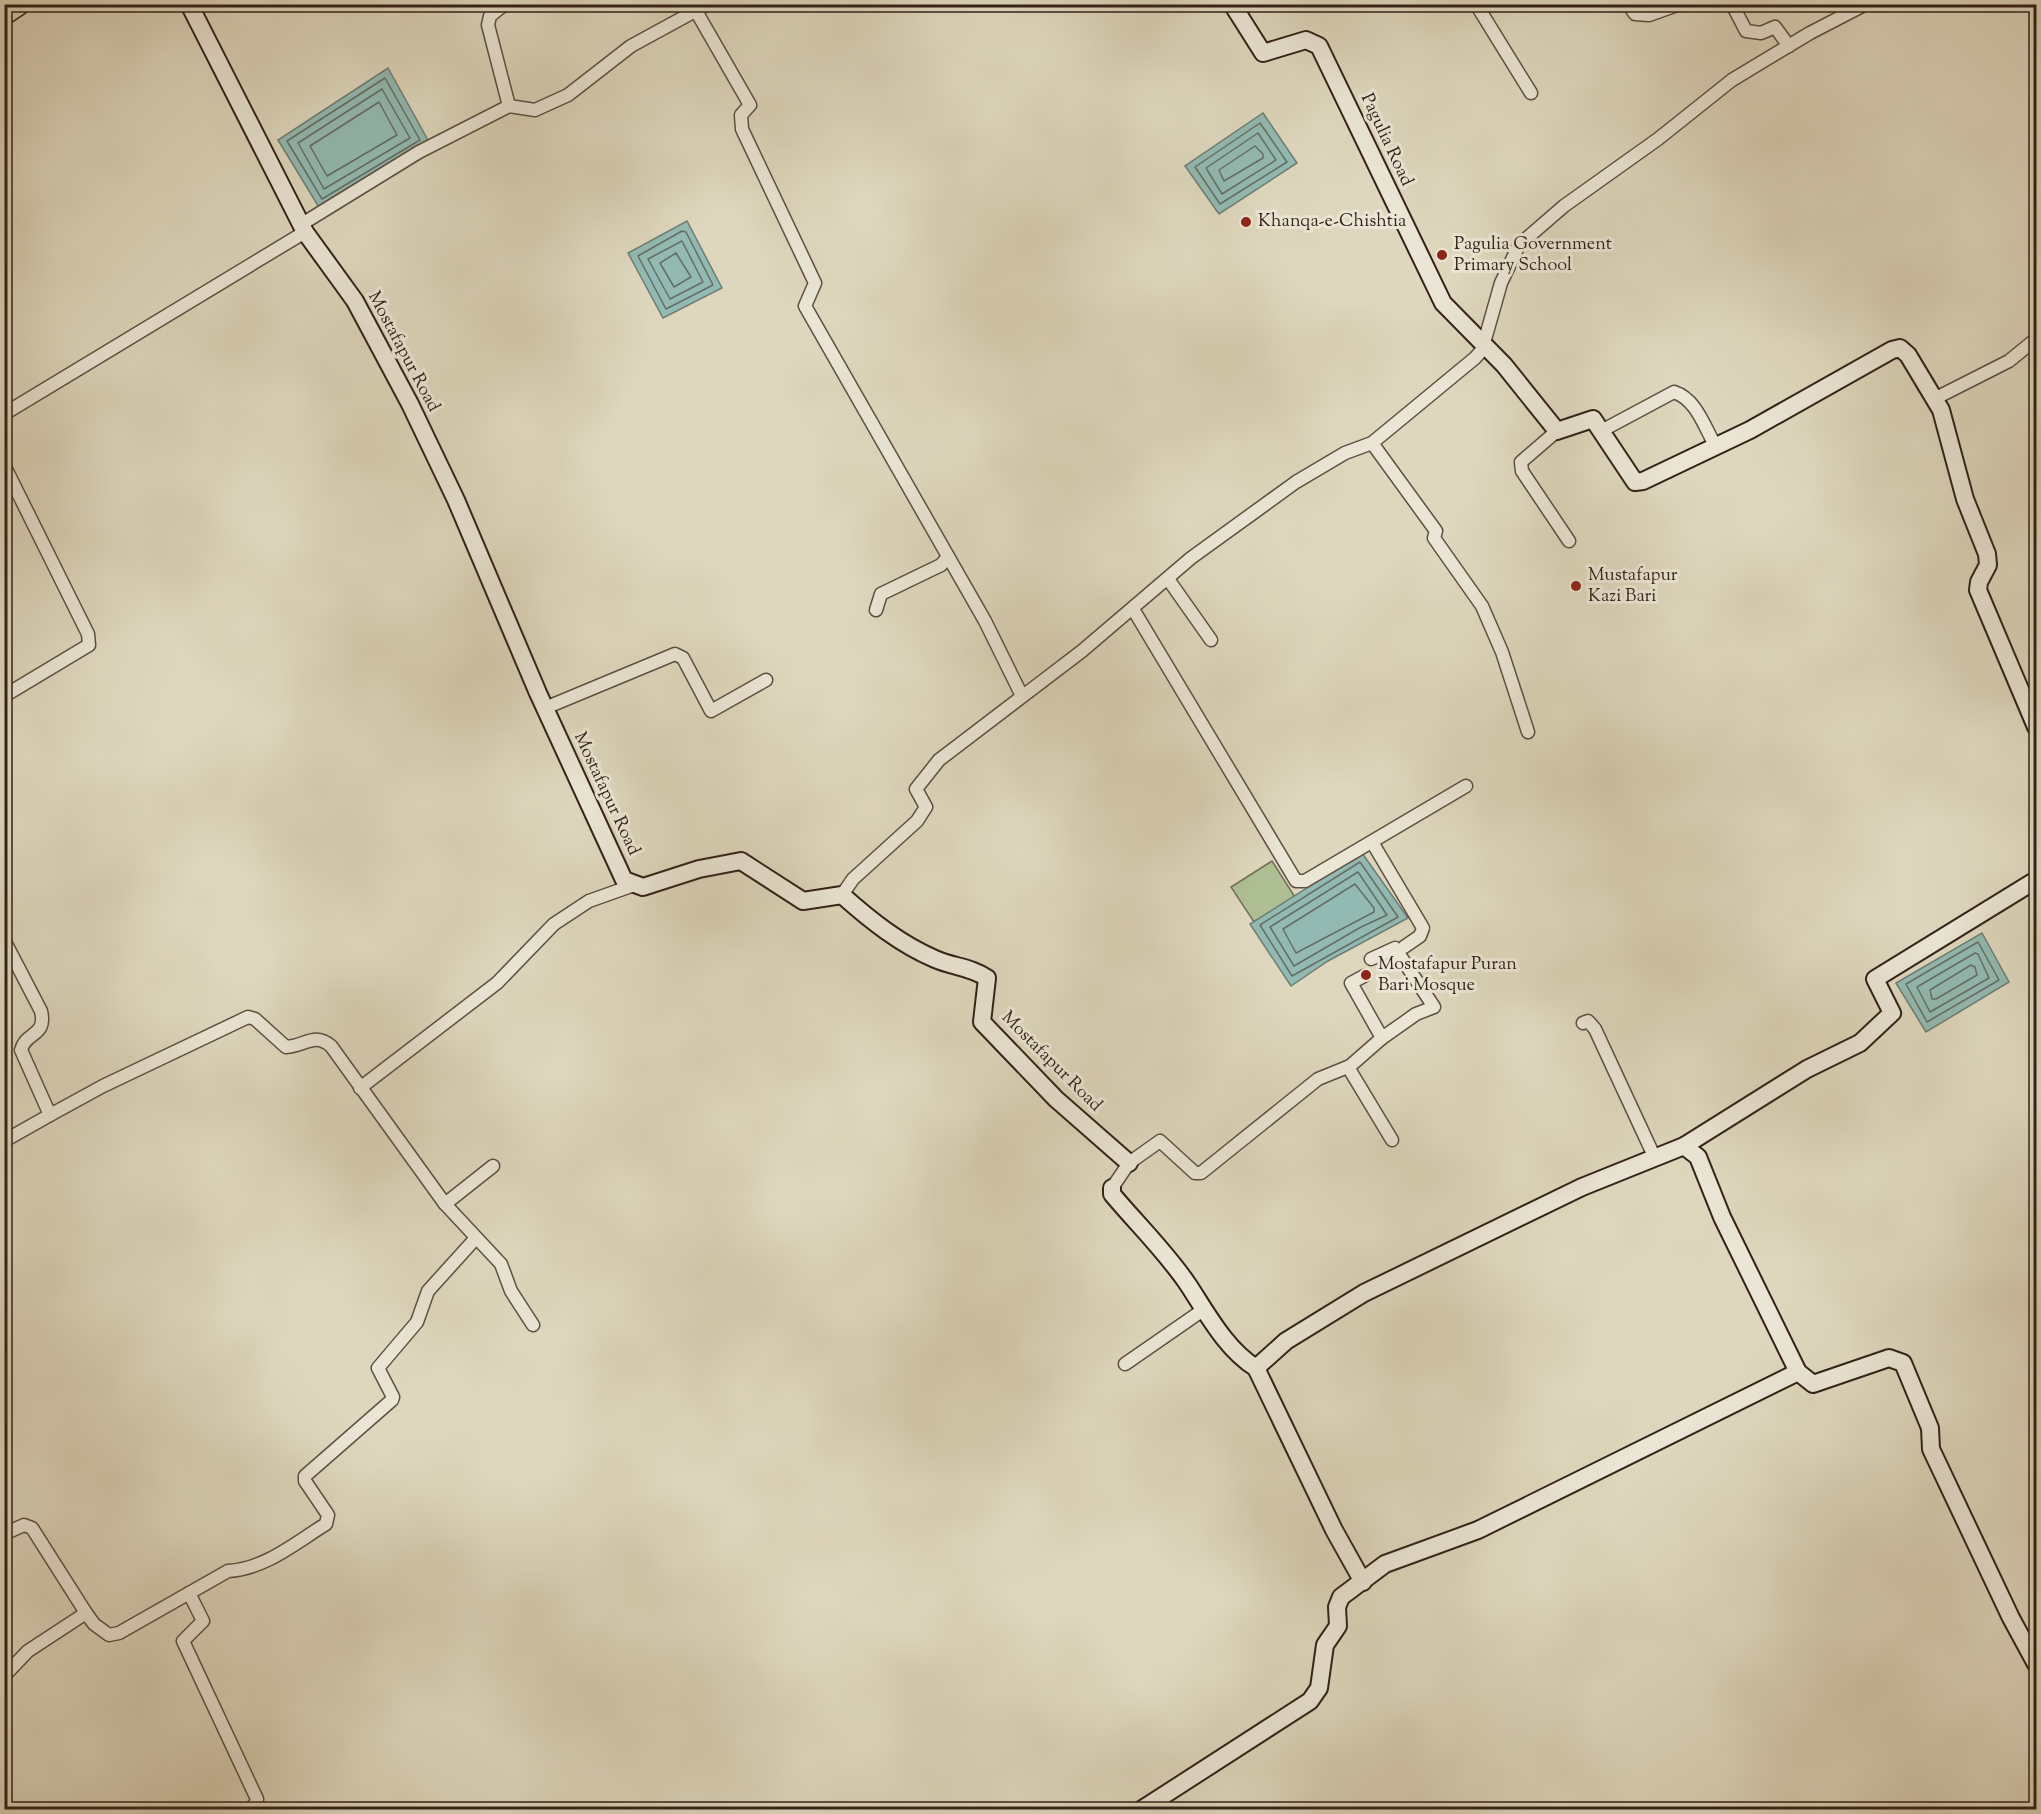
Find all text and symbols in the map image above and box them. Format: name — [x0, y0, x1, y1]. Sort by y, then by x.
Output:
street label: Pagulia Road — [1353, 89, 1419, 191]
place label: Khanqa-e-Chishtia — [1258, 209, 1406, 235]
marker: Khanqa-e-Chishtia — [1239, 215, 1253, 229]
place label: Pagulia Government Primary School — [1454, 232, 1612, 279]
marker: Pagulia Government Primary School — [1435, 248, 1449, 262]
street label: Mostafapur Road — [360, 287, 446, 417]
place label: Mustafapur Kazi Bari — [1588, 563, 1678, 610]
marker: Mustafapur Kazi Bari — [1569, 579, 1583, 593]
street label: Mostafapur Road — [566, 728, 646, 860]
place label: Mostafapur Puran Bari Mosque — [1378, 952, 1517, 999]
marker: Mostafapur Puran Bari Mosque — [1359, 968, 1373, 982]
street label: Mostafapur Road — [995, 1006, 1107, 1118]

